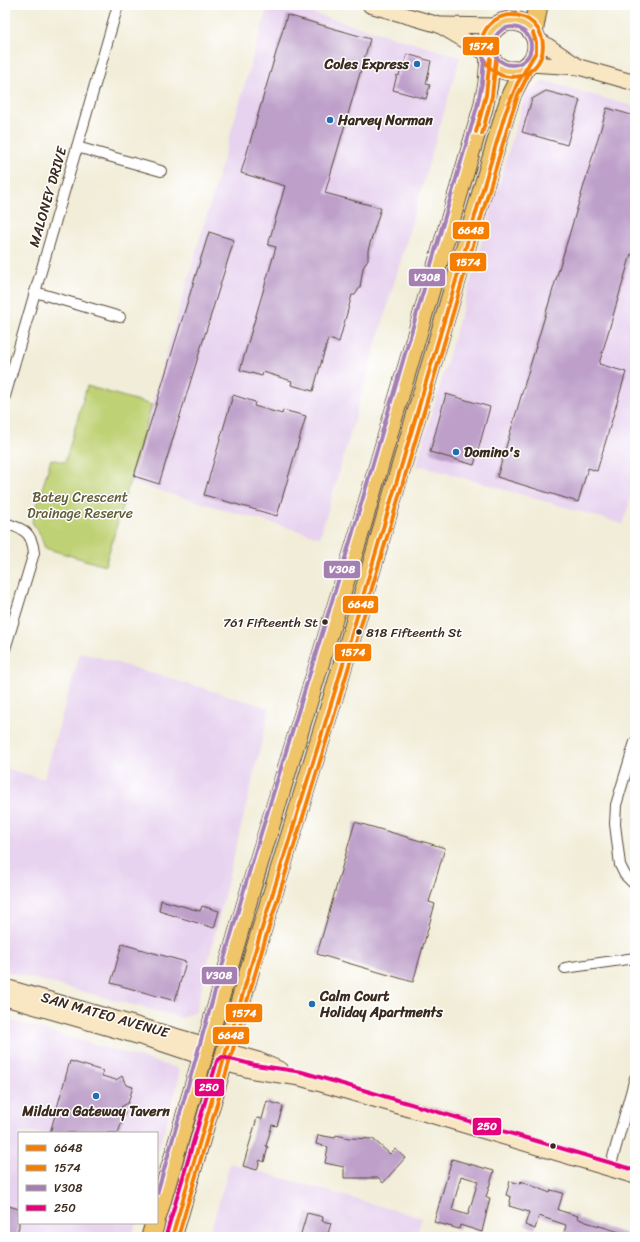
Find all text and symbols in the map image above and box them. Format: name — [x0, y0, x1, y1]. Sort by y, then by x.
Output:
line badge: 1574 — [462, 36, 500, 56]
text: 1574 — [469, 37, 493, 56]
place label: Coles Express — [323, 52, 410, 77]
marker: Coles Express — [412, 59, 422, 69]
place label: Harvey Norman — [337, 108, 433, 133]
marker: Harvey Norman — [325, 115, 335, 125]
street label: MALONEY DRIVE — [22, 143, 75, 250]
line badge: 6648 — [452, 221, 490, 240]
text: 6648 — [457, 221, 484, 240]
line badge: 1574 — [449, 252, 487, 272]
text: 1574 — [456, 253, 480, 272]
line badge: V308 — [408, 268, 446, 287]
text: V308 — [414, 268, 440, 287]
place label: Domino's — [464, 440, 520, 465]
marker: Domino's — [451, 447, 461, 457]
park label: Batey Crescent Drainage Reserve — [27, 485, 133, 526]
line badge: V308 — [323, 560, 361, 579]
text: V308 — [329, 560, 355, 579]
line badge: 6648 — [342, 595, 379, 614]
text: 6648 — [347, 595, 374, 614]
place label: 761 Fifteenth St — [223, 611, 318, 634]
marker: 761 Fifteenth St — [320, 617, 330, 627]
place label: 818 Fifteenth St — [366, 621, 462, 644]
marker: 818 Fifteenth St — [354, 627, 364, 637]
line badge: 1574 — [334, 643, 372, 662]
text: 1574 — [341, 643, 365, 662]
line badge: V308 — [201, 966, 238, 985]
text: V308 — [206, 966, 232, 985]
place label: Calm Court Holiday Apartments — [319, 984, 443, 1025]
street label: SAN MATEO AVENUE — [38, 985, 173, 1046]
marker: Calm Court Holiday Apartments — [307, 999, 317, 1009]
line badge: 1574 — [225, 1003, 263, 1023]
text: 1574 — [232, 1004, 256, 1023]
line badge: 6648 — [212, 1026, 250, 1045]
text: 6648 — [217, 1026, 244, 1045]
line badge: 250 — [194, 1078, 225, 1097]
text: 250 — [198, 1078, 219, 1097]
marker: Mildura Gateway Tavern — [91, 1091, 101, 1101]
place label: Mildura Gateway Tavern — [21, 1099, 170, 1124]
line badge: 250 — [472, 1117, 502, 1136]
text: 250 — [476, 1117, 497, 1136]
legend — [18, 1132, 158, 1224]
text: 6648 — [54, 1137, 82, 1159]
unlabelled marker — [548, 1141, 558, 1151]
text: 1574 — [54, 1157, 81, 1179]
text: V308 — [54, 1177, 83, 1199]
text: 250 — [54, 1197, 76, 1219]

